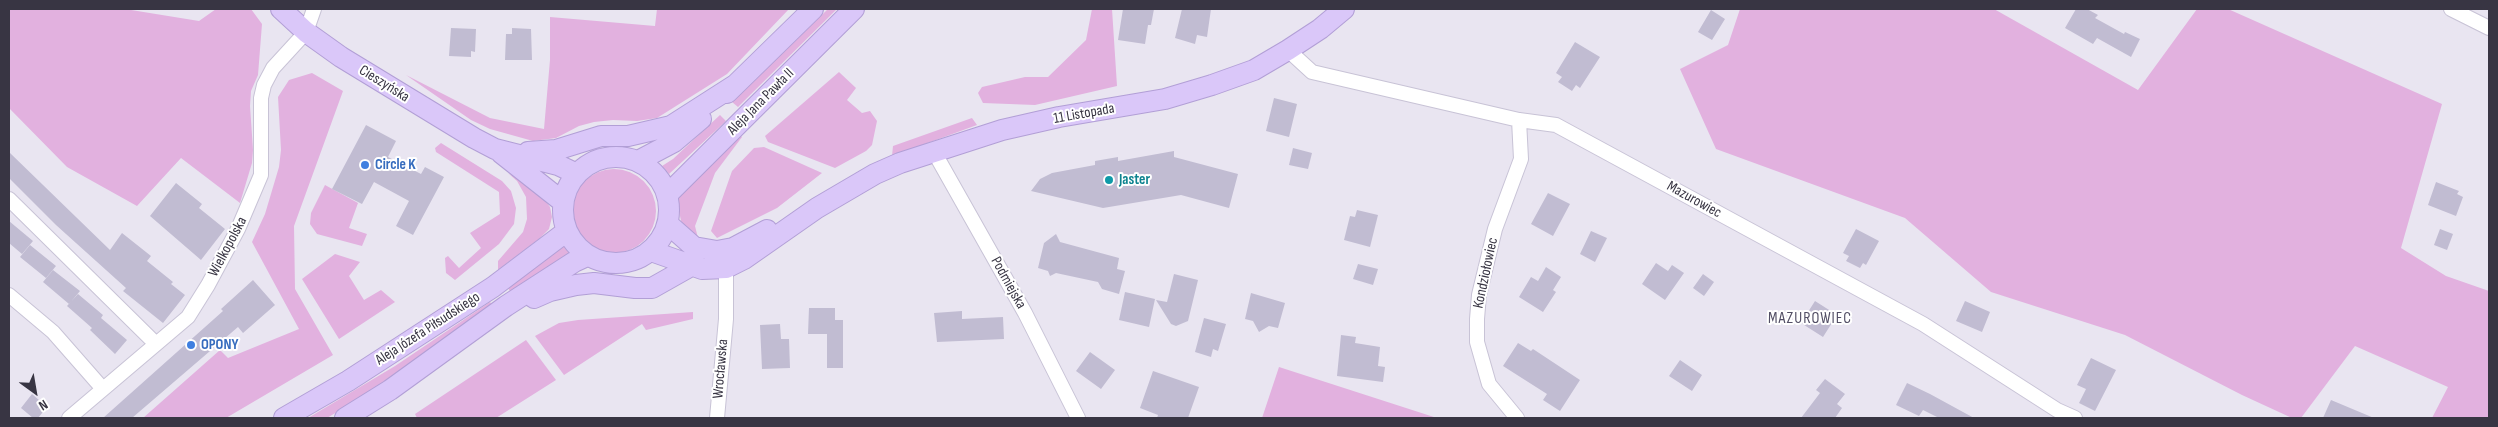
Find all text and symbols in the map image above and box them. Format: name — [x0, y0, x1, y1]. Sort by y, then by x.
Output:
street label: Cieszyńska — [356, 62, 412, 106]
street label: Aleja Jana Pawła II — [724, 65, 798, 139]
street label: 11 Listopada — [1052, 100, 1116, 128]
place label: Circle K — [375, 156, 416, 174]
marker: Circle K — [359, 159, 371, 171]
place label: Jaster — [1119, 171, 1150, 189]
marker: Jaster — [1103, 174, 1115, 186]
street label: Mazurowiec — [1663, 178, 1725, 222]
street label: Wielkopolska — [205, 214, 251, 280]
street label: Kondziołowiec — [1470, 236, 1502, 310]
street label: Podmiejska — [986, 254, 1030, 312]
street label: Aleja Józefa Piłsudskiego — [372, 289, 484, 369]
district label: MAZUROWIEC — [1767, 309, 1853, 329]
place label: OPONY — [201, 336, 238, 354]
street label: Wrocławska — [709, 338, 733, 400]
marker: OPONY — [185, 339, 197, 351]
north arrow — [10, 367, 60, 417]
text: N — [36, 396, 51, 414]

